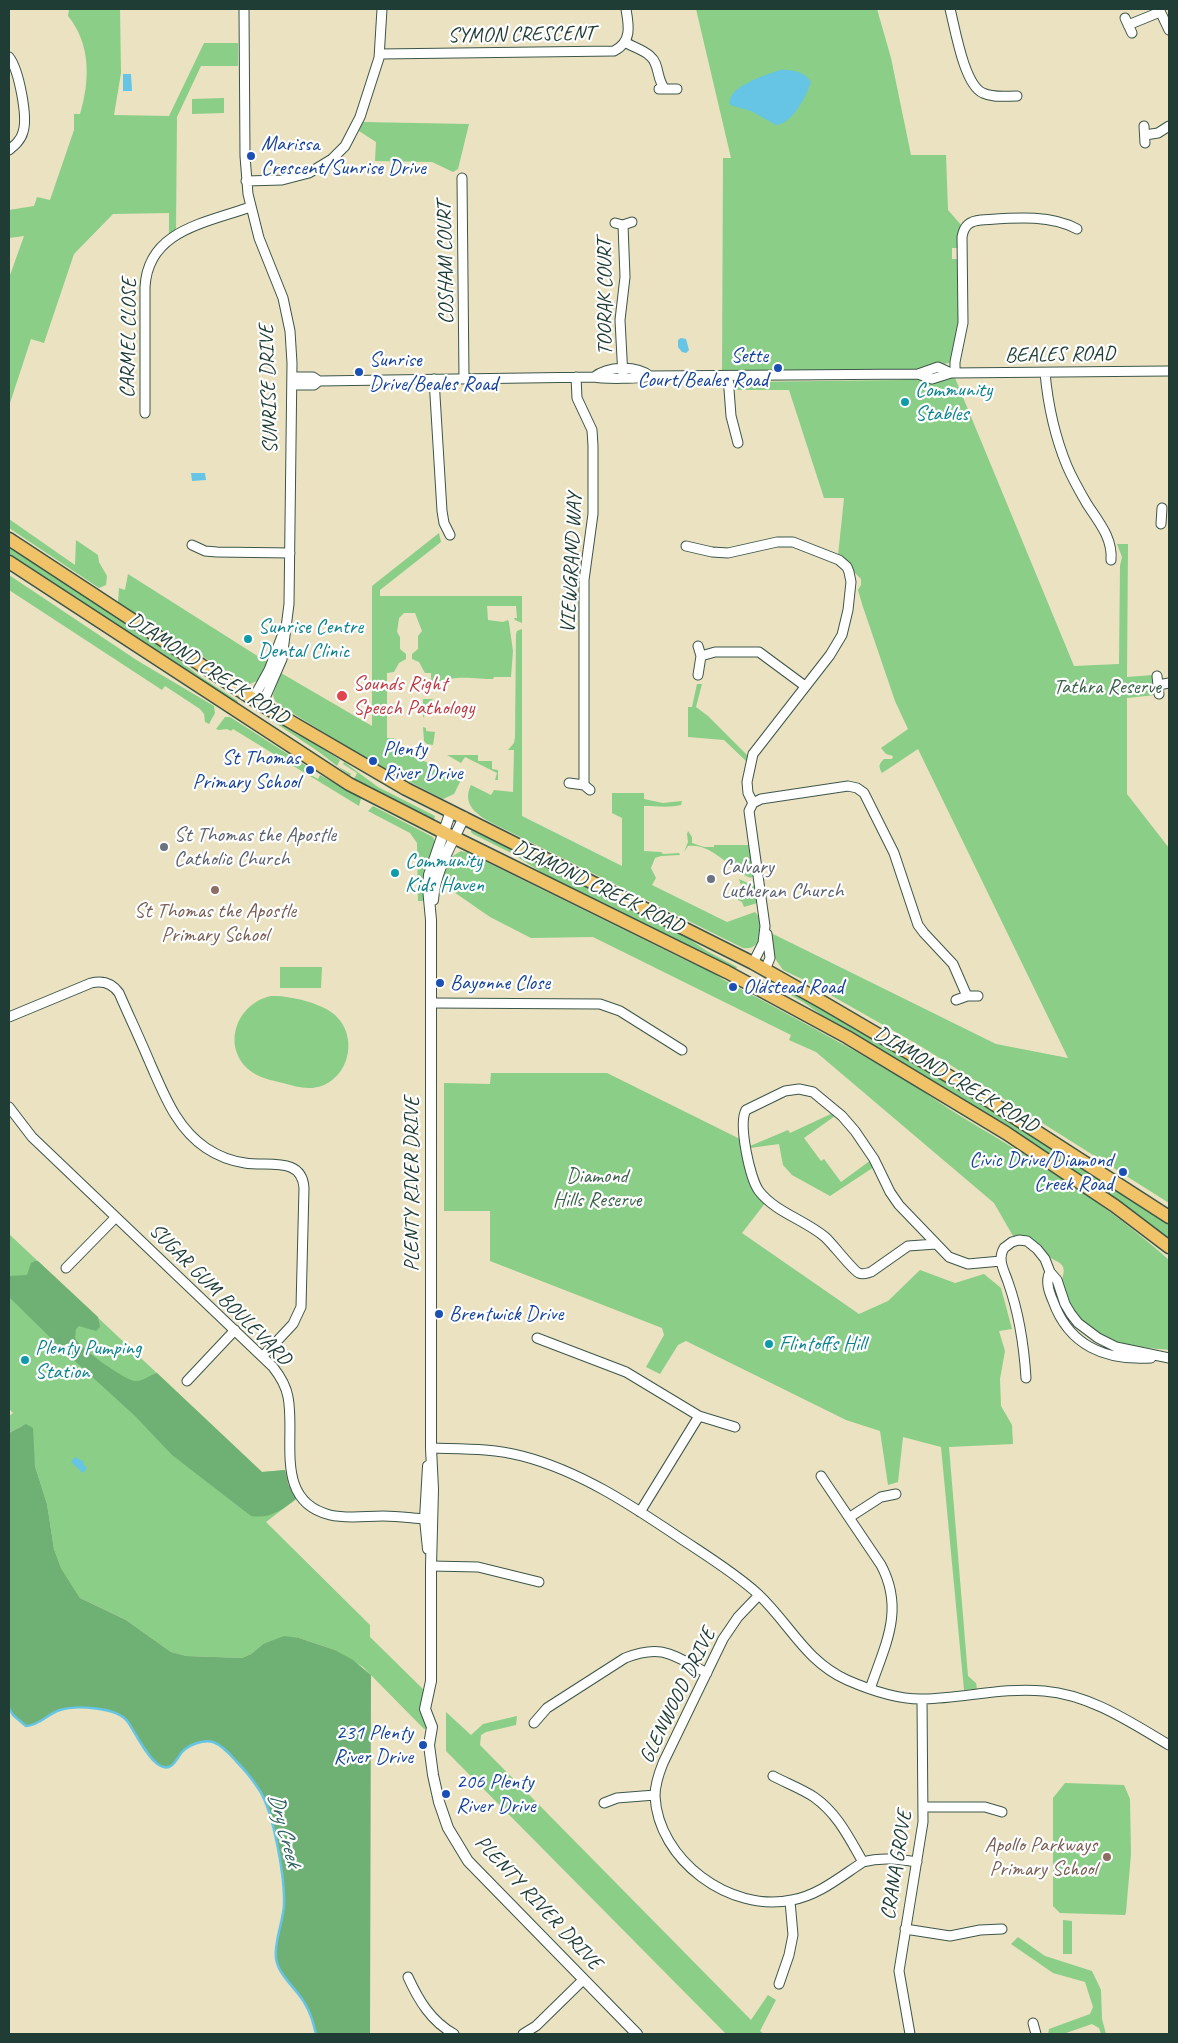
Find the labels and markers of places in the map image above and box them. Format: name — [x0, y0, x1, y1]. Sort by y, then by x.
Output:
place label: Marissa Crescent/Sunrise Drive — [261, 131, 426, 181]
marker: Marissa Crescent/Sunrise Drive — [245, 150, 257, 162]
place label: Sette Court/Beales Road — [638, 343, 768, 393]
place label: Sunrise Drive/Beales Road — [369, 347, 498, 397]
marker: Sette Court/Beales Road — [772, 362, 784, 374]
marker: Sunrise Drive/Beales Road — [353, 366, 365, 378]
place label: Community Stables — [915, 377, 992, 427]
marker: Community Stables — [899, 396, 911, 408]
place label: Sunrise Centre Dental Clinic — [258, 614, 363, 664]
marker: Sunrise Centre Dental Clinic — [242, 633, 254, 645]
place label: Sounds Right Speech Pathology — [353, 671, 474, 721]
marker: Sounds Right Speech Pathology — [335, 689, 349, 703]
place label: Plenty River Drive — [383, 736, 463, 786]
place label: St Thomas Primary School — [192, 745, 300, 795]
marker: Plenty River Drive — [367, 755, 379, 767]
marker: St Thomas Primary School — [304, 764, 316, 776]
place label: St Thomas the Apostle Catholic Church — [174, 822, 336, 872]
marker: St Thomas the Apostle Catholic Church — [158, 841, 170, 853]
place label: Community Kids Haven — [405, 848, 484, 898]
place label: Calvary Lutheran Church — [721, 854, 843, 904]
marker: Community Kids Haven — [389, 867, 401, 879]
marker: Calvary Lutheran Church — [705, 873, 717, 885]
marker: St Thomas the Apostle Primary School — [209, 884, 221, 896]
place label: St Thomas the Apostle Primary School — [134, 898, 296, 948]
place label: Bayonne Close — [450, 970, 550, 996]
place label: Oldstead Road — [743, 974, 843, 1000]
marker: Bayonne Close — [434, 977, 446, 989]
marker: Oldstead Road — [727, 981, 739, 993]
place label: Civic Drive/Diamond Creek Road — [969, 1147, 1113, 1197]
marker: Civic Drive/Diamond Creek Road — [1117, 1166, 1129, 1178]
place label: Brentwick Drive — [449, 1301, 563, 1327]
marker: Brentwick Drive — [433, 1308, 445, 1320]
place label: Flintoffs Hill — [779, 1331, 866, 1357]
place label: Plenty Pumping Station — [35, 1335, 141, 1385]
marker: Flintoffs Hill — [763, 1338, 775, 1350]
marker: Plenty Pumping Station — [19, 1354, 31, 1366]
place label: 231 Plenty River Drive — [333, 1720, 413, 1770]
marker: 231 Plenty River Drive — [417, 1739, 429, 1751]
place label: 206 Plenty River Drive — [456, 1769, 536, 1819]
marker: 206 Plenty River Drive — [440, 1788, 452, 1800]
place label: Apollo Parkways Primary School — [985, 1832, 1097, 1882]
marker: Apollo Parkways Primary School — [1101, 1851, 1113, 1863]

